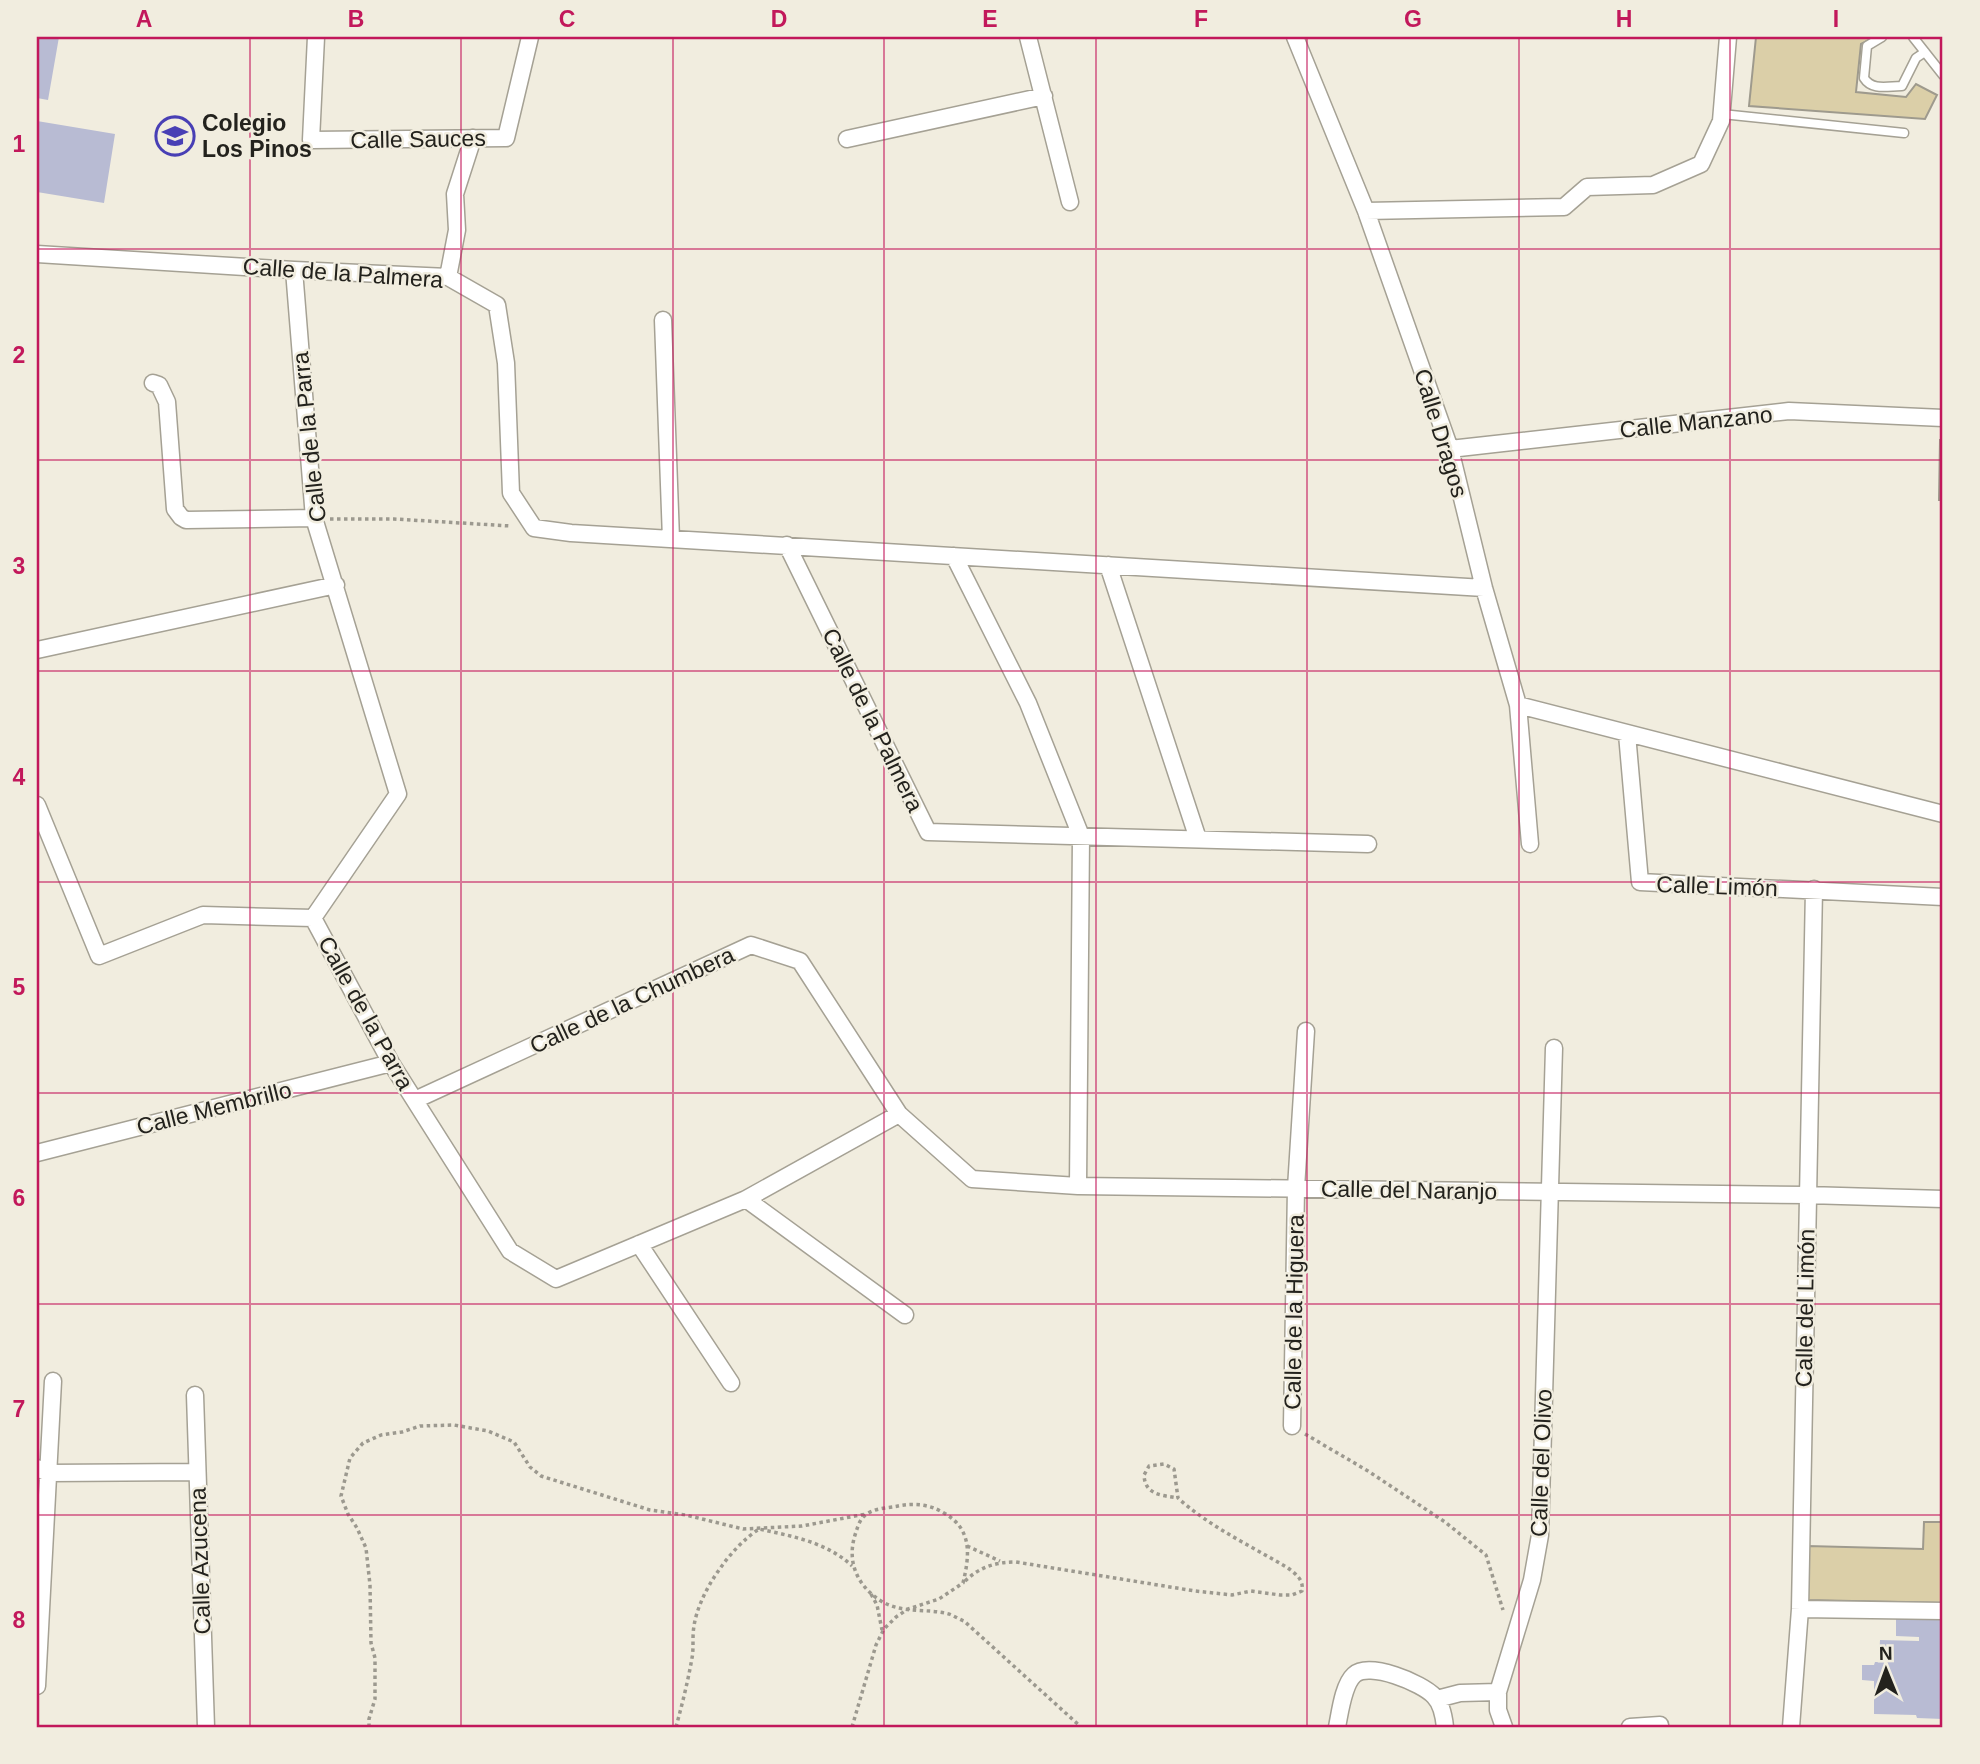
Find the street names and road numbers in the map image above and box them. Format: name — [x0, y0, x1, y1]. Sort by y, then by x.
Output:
street label: Calle Sauces — [350, 125, 486, 153]
street label: Calle de la Palmera — [242, 253, 444, 293]
street label: Calle de la Parra — [287, 350, 331, 524]
street label: Calle Dragos — [1409, 366, 1473, 500]
street label: Calle Manzano — [1618, 401, 1774, 443]
street label: Calle de la Palmera — [817, 624, 929, 816]
street label: Calle Limón — [1656, 871, 1778, 901]
street label: Calle de la Parra — [313, 932, 419, 1094]
street label: Calle de la Chumbera — [526, 941, 738, 1059]
street label: Calle Membrillo — [134, 1076, 294, 1140]
street label: Calle del Naranjo — [1321, 1175, 1497, 1205]
street label: Calle de la Higuera — [1279, 1214, 1309, 1410]
street label: Calle del Limón — [1791, 1229, 1819, 1387]
street label: Calle del Olivo — [1525, 1388, 1557, 1538]
street label: Calle Azucena — [184, 1487, 216, 1635]

